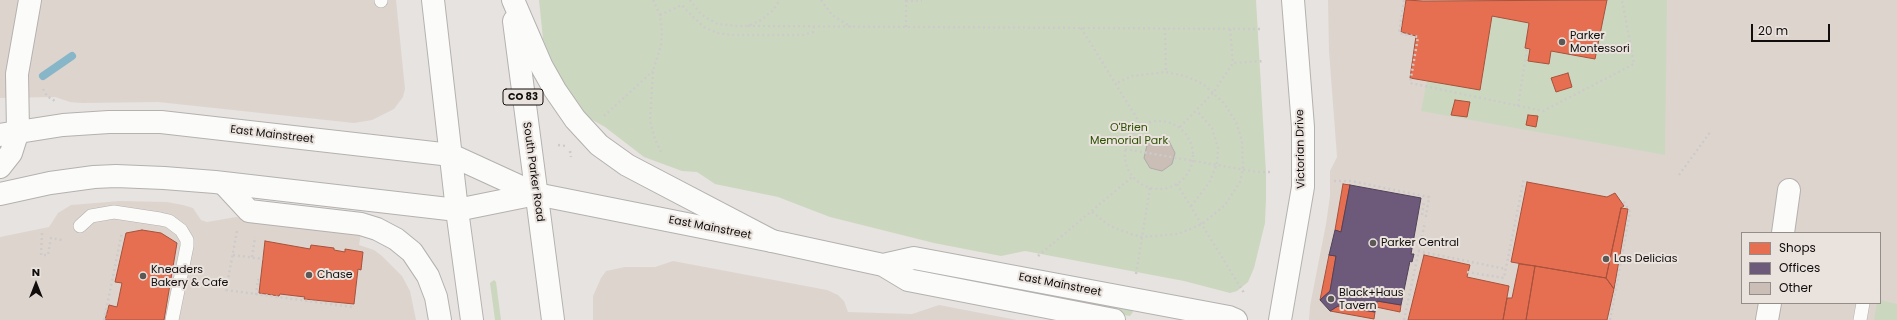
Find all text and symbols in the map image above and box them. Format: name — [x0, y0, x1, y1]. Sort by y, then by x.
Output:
scale bar — [1753, 16, 1832, 42]
text: 20 m — [1758, 22, 1788, 39]
place label: Parker Montessori — [1570, 29, 1630, 55]
marker: Parker Montessori — [1557, 37, 1567, 47]
road number: CO 83 — [503, 89, 543, 105]
street label: Victorian Drive — [1294, 109, 1308, 189]
street label: South Parker Road — [519, 121, 547, 223]
park label: O'Brien Memorial Park — [1090, 121, 1168, 147]
street label: East Mainstreet — [230, 123, 314, 147]
street label: East Mainstreet — [668, 214, 752, 242]
legend — [1741, 232, 1881, 304]
place label: Parker Central — [1381, 236, 1459, 250]
marker: Parker Central — [1368, 238, 1378, 248]
text: Shops — [1779, 239, 1816, 256]
place label: Las Delicias — [1614, 252, 1677, 266]
marker: Las Delicias — [1601, 254, 1611, 264]
text: Offices — [1779, 259, 1820, 276]
place label: Kneaders Bakery & Cafe — [151, 263, 228, 289]
north arrow — [16, 264, 56, 304]
text: N — [32, 264, 40, 280]
place label: Chase — [317, 268, 353, 282]
marker: Chase — [304, 270, 314, 280]
marker: Kneaders Bakery & Cafe — [138, 271, 148, 281]
street label: East Mainstreet — [1018, 271, 1102, 299]
text: Other — [1779, 279, 1812, 296]
place label: Black+Haus Tavern — [1339, 286, 1404, 312]
marker: Black+Haus Tavern — [1326, 294, 1336, 304]

